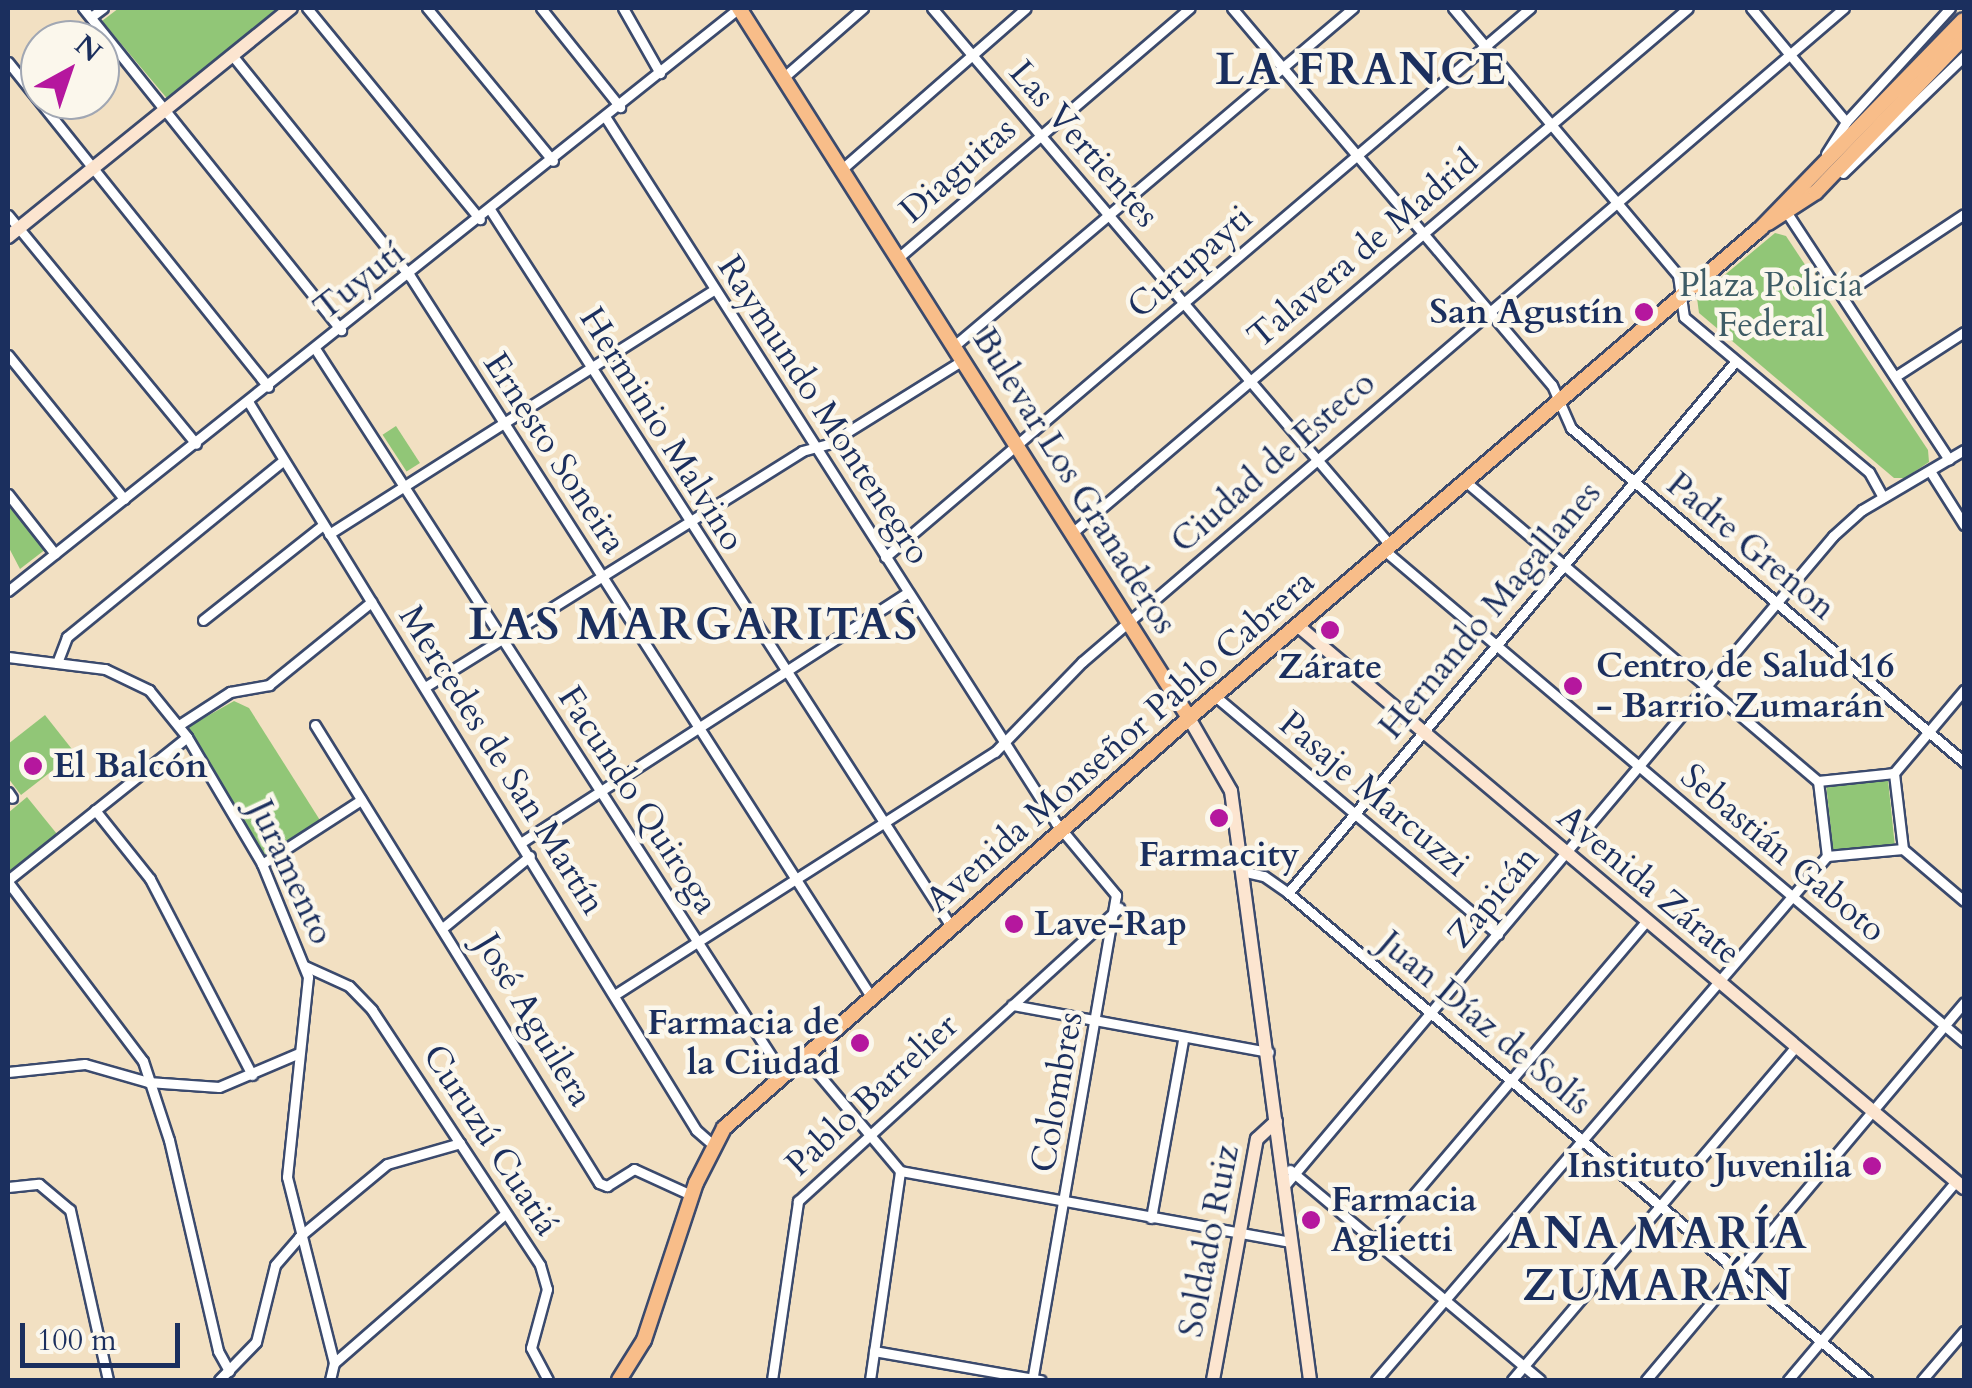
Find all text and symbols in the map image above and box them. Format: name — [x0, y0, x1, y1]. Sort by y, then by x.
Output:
north arrow — [20, 20, 120, 120]
text: N — [66, 26, 110, 71]
district label: LA FRANCE — [1215, 43, 1509, 97]
street label: Las Vertientes — [1000, 52, 1168, 236]
street label: Diaguitas — [891, 108, 1025, 232]
street label: Talavera de Madrid — [1239, 140, 1487, 358]
street label: Curupayti — [1119, 197, 1261, 327]
street label: Tuyutí — [305, 233, 413, 329]
street label: Raymundo Montenegro — [709, 248, 939, 572]
park label: Plaza Policía Federal — [1679, 264, 1863, 346]
place label: San Agustín — [1429, 291, 1624, 333]
street label: Herminio Malvino — [570, 300, 754, 558]
marker: San Agustín — [1633, 301, 1655, 323]
street label: Bulevar Los Granaderos — [964, 320, 1186, 642]
street label: Ernesto Soneira — [474, 345, 636, 561]
street label: Ciudad de Esteco — [1162, 362, 1384, 562]
street label: Padre Grenon — [1658, 463, 1844, 629]
street label: Hernando Magallanes — [1370, 473, 1610, 747]
street label: Avenida Monseñor Pablo Cabrera — [917, 561, 1323, 921]
street label: Mercedes de San Martín — [390, 598, 614, 922]
district label: LAS MARGARITAS — [468, 598, 920, 652]
marker: Zárate — [1319, 619, 1341, 641]
place label: Centro de Salud 16 - Barrio Zumarán — [1596, 645, 1894, 727]
place label: Zárate — [1278, 646, 1382, 688]
marker: Centro de Salud 16 - Barrio Zumarán — [1560, 673, 1586, 699]
street label: Facundo Quiroga — [549, 678, 727, 922]
street label: Pasaje Marcuzzi — [1271, 702, 1477, 886]
place label: El Balcón — [53, 745, 208, 787]
marker: El Balcón — [22, 755, 44, 777]
street label: Sebastián Gaboto — [1672, 755, 1894, 951]
street label: Juramento — [239, 793, 343, 951]
street label: Avenida Zárate — [1549, 796, 1749, 974]
marker: Farmacity — [1208, 807, 1230, 829]
place label: Farmacity — [1139, 834, 1299, 876]
street label: Zapicán — [1438, 838, 1548, 956]
place label: Lave-Rap — [1034, 903, 1187, 945]
marker: Lave-Rap — [1003, 913, 1025, 935]
street label: Juan Díaz de Solís — [1370, 922, 1600, 1124]
street label: José Aguilera — [466, 926, 602, 1114]
place label: Farmacia de la Ciudad — [647, 1002, 840, 1084]
street label: Pablo Barrelier — [777, 1005, 967, 1185]
street label: Colombres — [1022, 1008, 1092, 1176]
marker: Farmacia de la Ciudad — [849, 1032, 871, 1054]
street label: Curuzú Cuatiá — [414, 1037, 568, 1243]
street label: Soldado Ruiz — [1170, 1141, 1248, 1341]
place label: Instituto Juvenilia — [1567, 1145, 1852, 1187]
marker: Instituto Juvenilia — [1861, 1155, 1883, 1177]
place label: Farmacia Aglietti — [1331, 1179, 1477, 1261]
district label: ANA MARÍA ZUMARÁN — [1507, 1207, 1809, 1313]
marker: Farmacia Aglietti — [1300, 1209, 1322, 1231]
scale bar — [25, 1303, 185, 1365]
text: 100 m — [37, 1320, 117, 1361]

